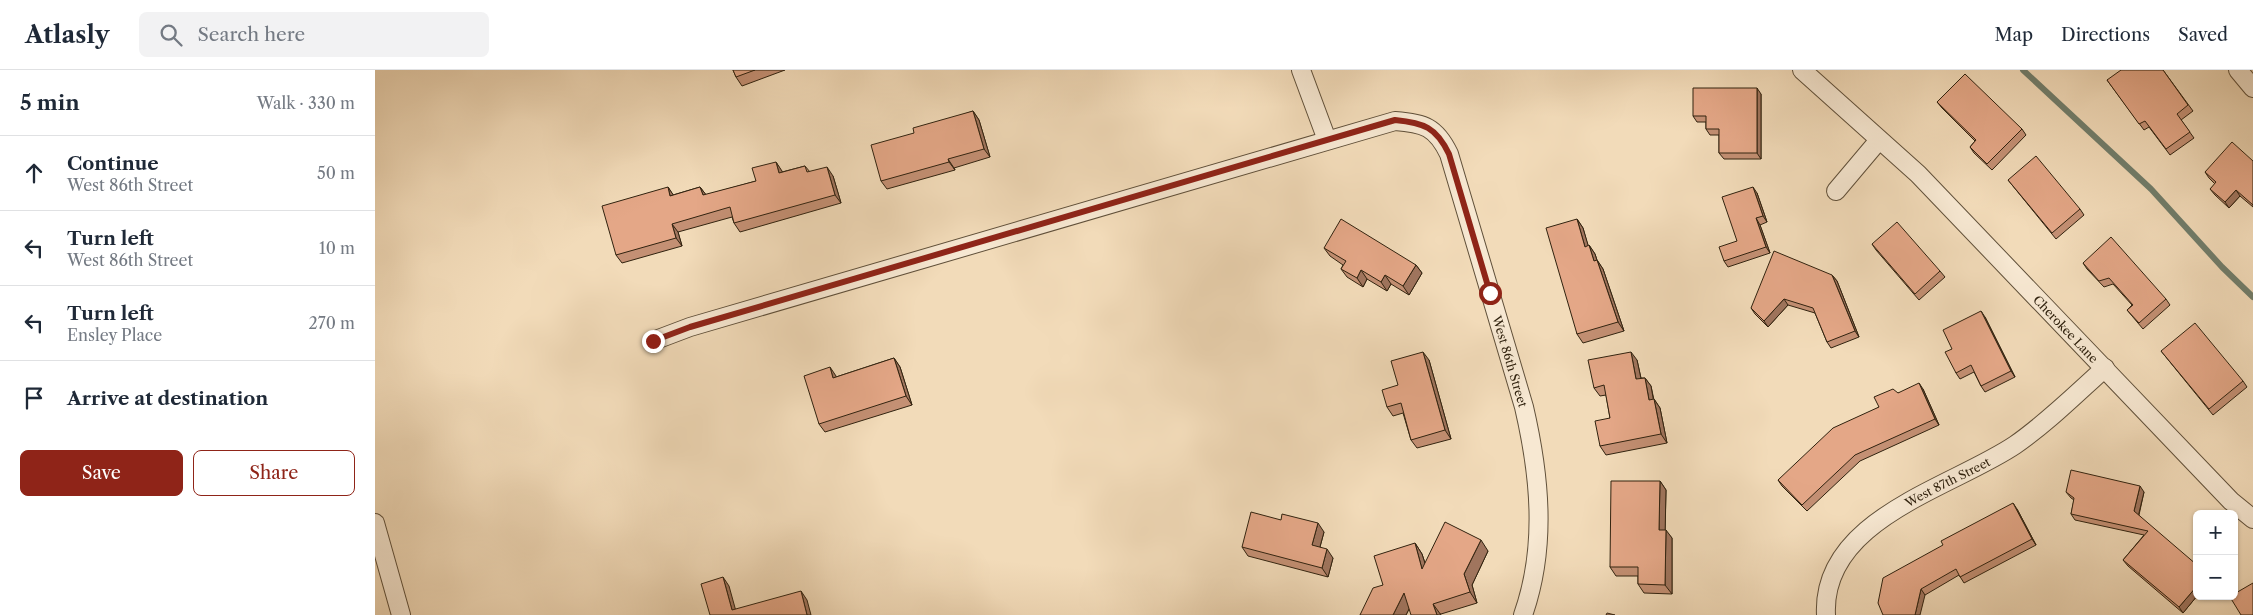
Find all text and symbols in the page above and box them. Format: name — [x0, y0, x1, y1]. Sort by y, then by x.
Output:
search box — [139, 12, 489, 57]
text: Atlasly — [25, 20, 109, 49]
icon: search — [157, 21, 185, 49]
text: Search here — [197, 23, 305, 46]
text: Map — [1994, 24, 2033, 46]
text: Directions — [2061, 24, 2150, 46]
text: Saved — [2178, 24, 2228, 46]
text: 5 min — [20, 90, 80, 115]
text: Walk · 330 m — [257, 93, 355, 113]
text: Continue — [67, 152, 159, 175]
icon: ahead — [20, 159, 48, 187]
text: 50 m — [317, 163, 355, 183]
text: West 86th Street — [67, 175, 193, 195]
text: Turn left — [67, 227, 154, 250]
icon: left — [20, 234, 48, 262]
text: 10 m — [319, 238, 355, 258]
text: West 86th Street — [67, 250, 193, 270]
route start — [1479, 282, 1502, 305]
street label: Cherokee Lane — [2030, 292, 2102, 366]
text: Turn left — [67, 302, 154, 325]
icon: left — [20, 309, 48, 337]
text: 270 m — [309, 313, 355, 333]
street label: West 86th Street — [1489, 313, 1531, 409]
text: Ensley Place — [67, 325, 162, 345]
route end — [642, 330, 665, 353]
icon: arrive — [20, 384, 48, 412]
text: Arrive at destination — [67, 387, 268, 410]
button: Save — [20, 450, 183, 496]
button: Share — [193, 450, 355, 496]
street label: West 87th Street — [1901, 453, 1993, 510]
map controls — [2193, 510, 2238, 600]
button: + — [2193, 510, 2238, 555]
button: − — [2193, 555, 2238, 600]

